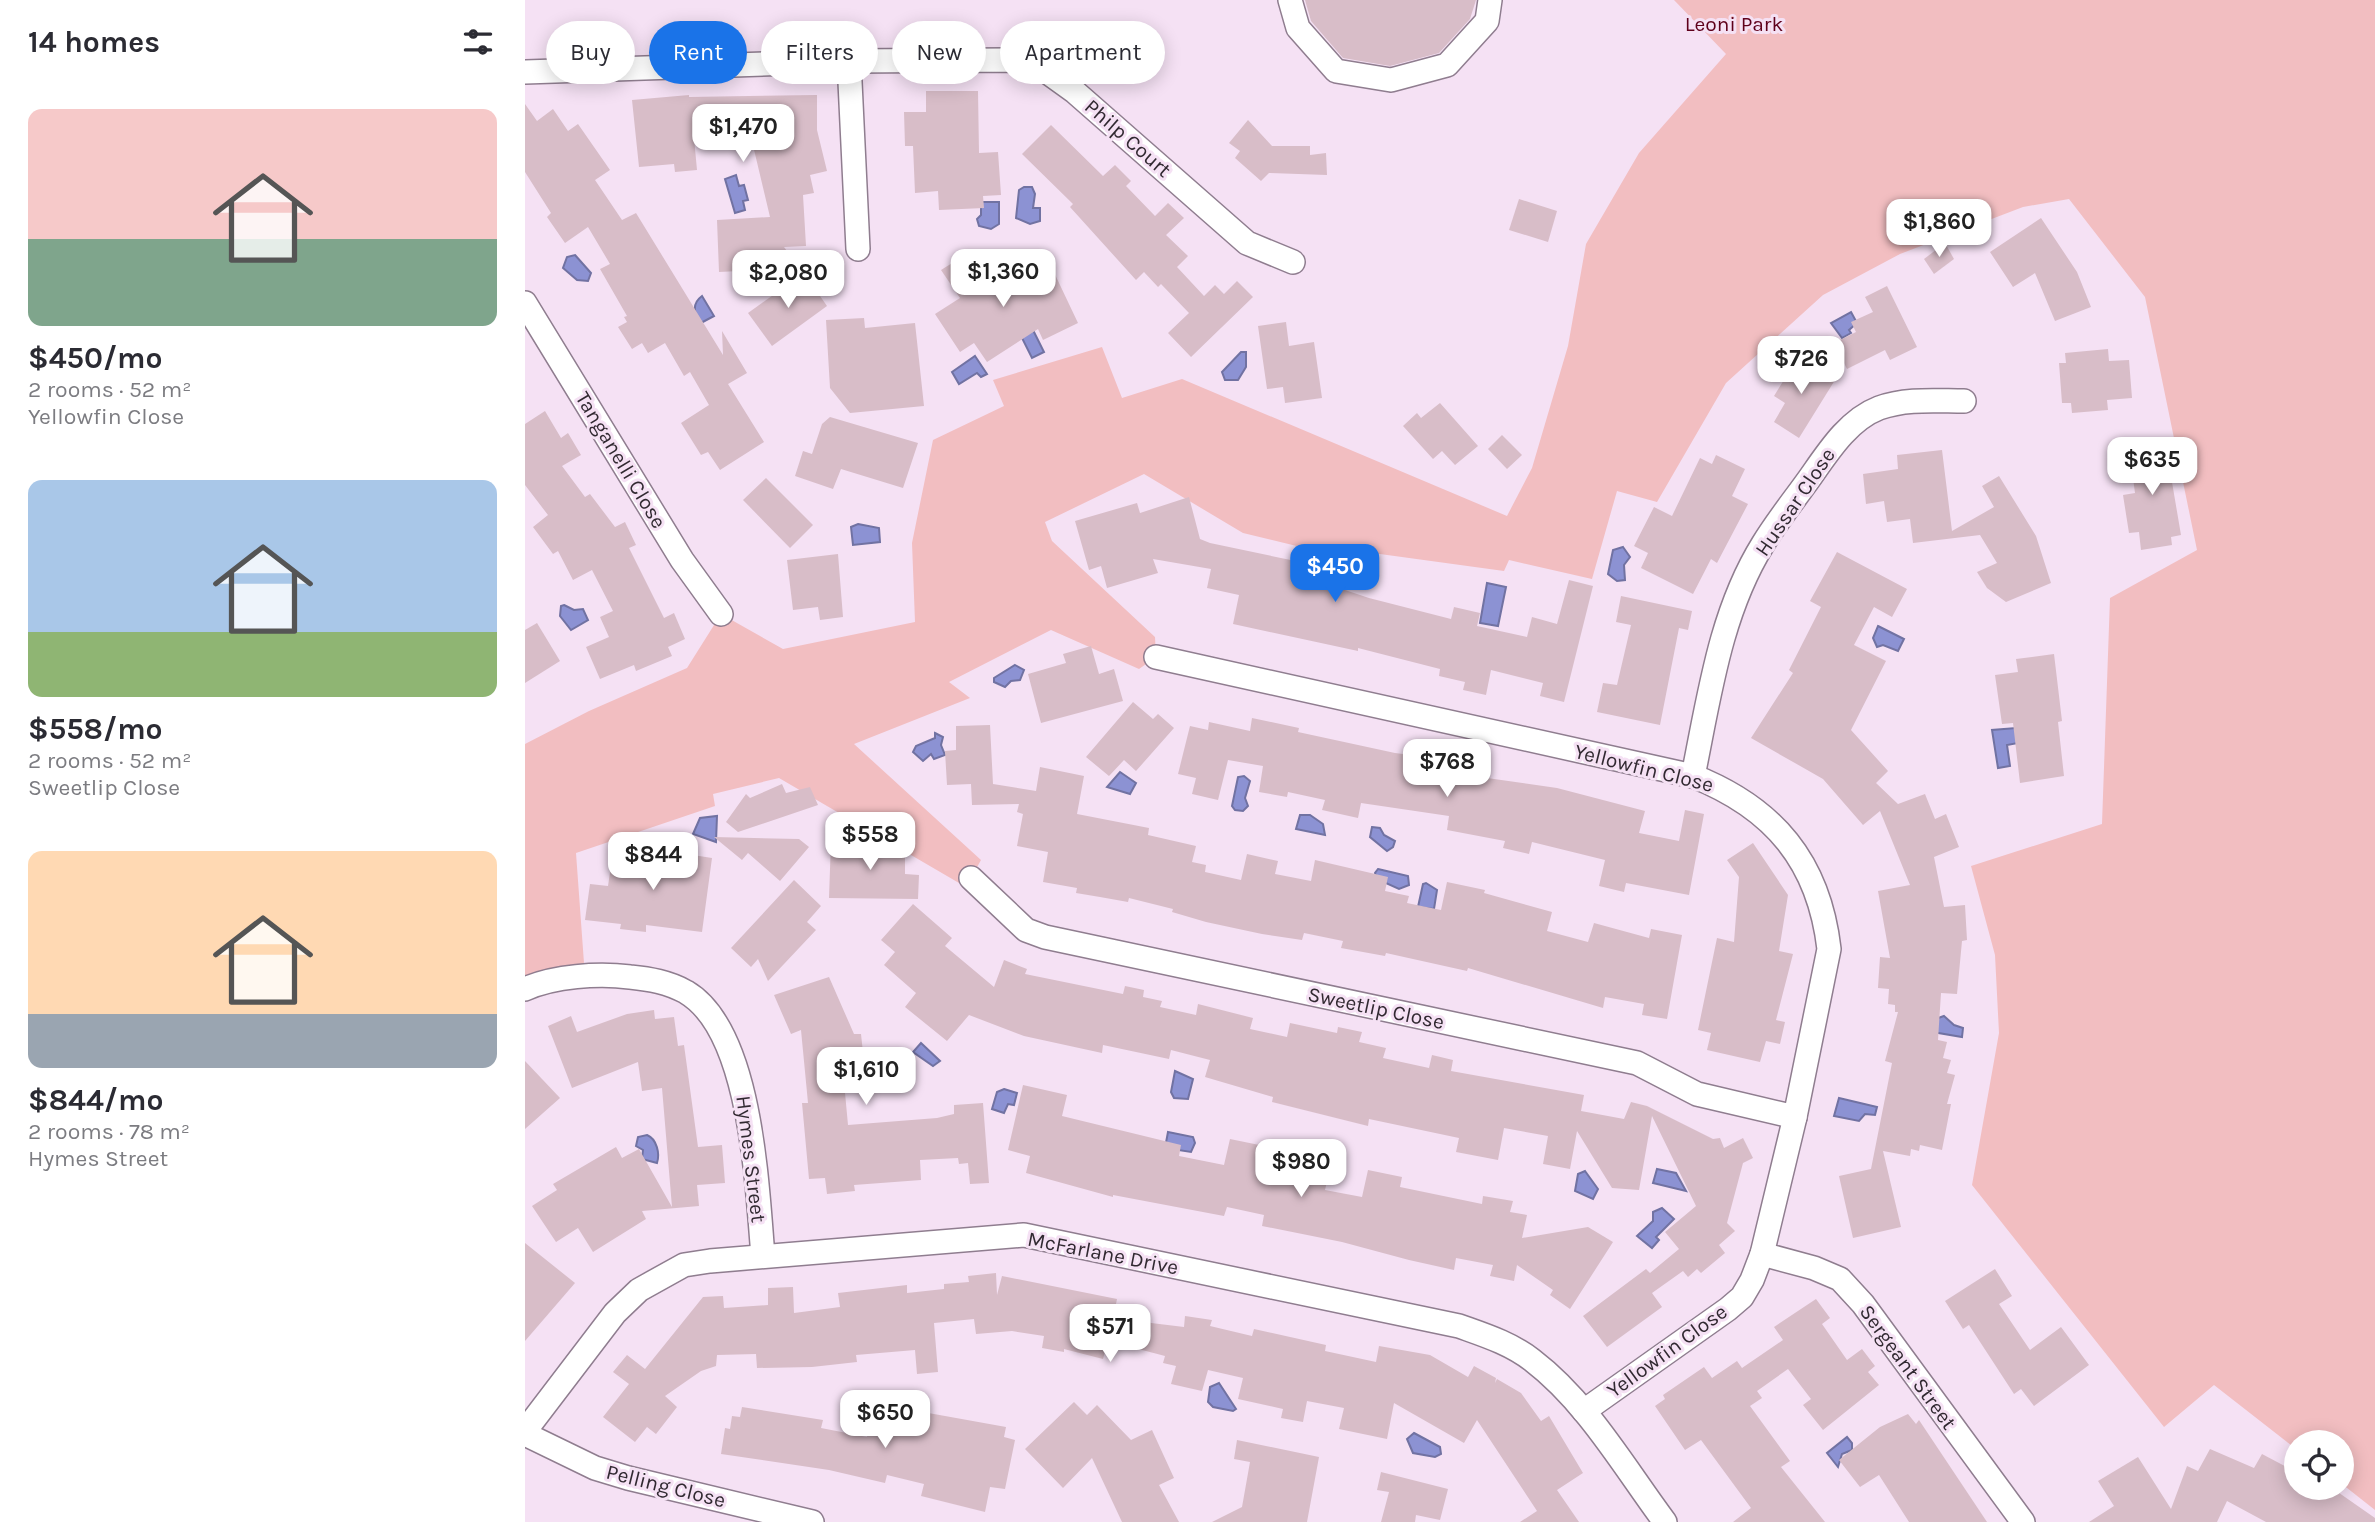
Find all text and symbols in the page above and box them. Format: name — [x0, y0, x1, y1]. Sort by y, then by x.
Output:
park label: Leoni Park — [1685, 12, 1783, 36]
chip: Buy — [546, 21, 635, 84]
chip: Rent — [649, 21, 747, 84]
chip: Filters — [761, 21, 878, 84]
chip: New — [892, 21, 986, 84]
chip: Apartment — [1000, 21, 1165, 84]
icon: filters — [459, 23, 497, 61]
text: 14 homes — [28, 24, 160, 60]
street label: Philp Court — [1080, 94, 1176, 182]
pin: $1,470 — [686, 104, 800, 164]
text: $1,470 — [708, 113, 778, 140]
icon: home — [200, 155, 326, 281]
pin: $1,860 — [1882, 200, 1996, 259]
text: $1,860 — [1902, 208, 1976, 235]
pin: $2,080 — [731, 250, 845, 310]
pin: $1,360 — [946, 250, 1060, 309]
text: $1,360 — [967, 258, 1039, 285]
text: $2,080 — [748, 259, 828, 286]
pin: $726 — [1760, 336, 1842, 396]
text: $450/mo — [28, 340, 163, 376]
text: $726 — [1773, 345, 1829, 372]
text: 2 rooms · 52 m² — [28, 376, 191, 403]
street label: Tanganelli Close — [571, 387, 671, 533]
text: Yellowfin Close — [28, 403, 184, 430]
pin: $635 — [2111, 438, 2193, 497]
street label: Hussar Close — [1750, 443, 1840, 561]
text: $635 — [2123, 446, 2181, 473]
icon: home — [200, 526, 326, 652]
pin: $450 — [1294, 544, 1376, 604]
text: $450 — [1306, 553, 1364, 580]
text: $558/mo — [28, 711, 163, 747]
street label: Yellowfin Close — [1572, 739, 1716, 797]
pin: $768 — [1406, 740, 1488, 799]
text: 2 rooms · 52 m² — [28, 747, 191, 774]
text: $768 — [1419, 748, 1475, 775]
text: Sweetlip Close — [28, 774, 180, 801]
pin: $558 — [829, 812, 911, 872]
text: $558 — [841, 821, 899, 848]
pin: $844 — [612, 832, 694, 892]
text: $844 — [624, 841, 682, 868]
icon: home — [200, 897, 326, 1023]
street label: Sweetlip Close — [1306, 982, 1446, 1034]
pin: $1,610 — [809, 1048, 923, 1107]
text: $1,610 — [833, 1056, 899, 1083]
text: $844/mo — [28, 1082, 163, 1118]
street label: Hymes Street — [731, 1094, 771, 1224]
text: 2 rooms · 78 m² — [28, 1118, 190, 1145]
pin: $980 — [1260, 1140, 1342, 1199]
text: Hymes Street — [28, 1145, 168, 1172]
text: $980 — [1271, 1148, 1331, 1175]
street label: McFarlane Drive — [1026, 1227, 1180, 1279]
street label: Yellowfin Close — [1602, 1299, 1732, 1403]
street label: Sergeant Street — [1855, 1300, 1961, 1434]
pin: $571 — [1069, 1304, 1151, 1364]
text: $571 — [1086, 1313, 1134, 1340]
pin: $650 — [844, 1390, 926, 1450]
text: $650 — [856, 1399, 914, 1426]
map controls — [2284, 1430, 2354, 1500]
button: locate — [2284, 1430, 2354, 1500]
street label: Pelling Close — [604, 1460, 728, 1512]

